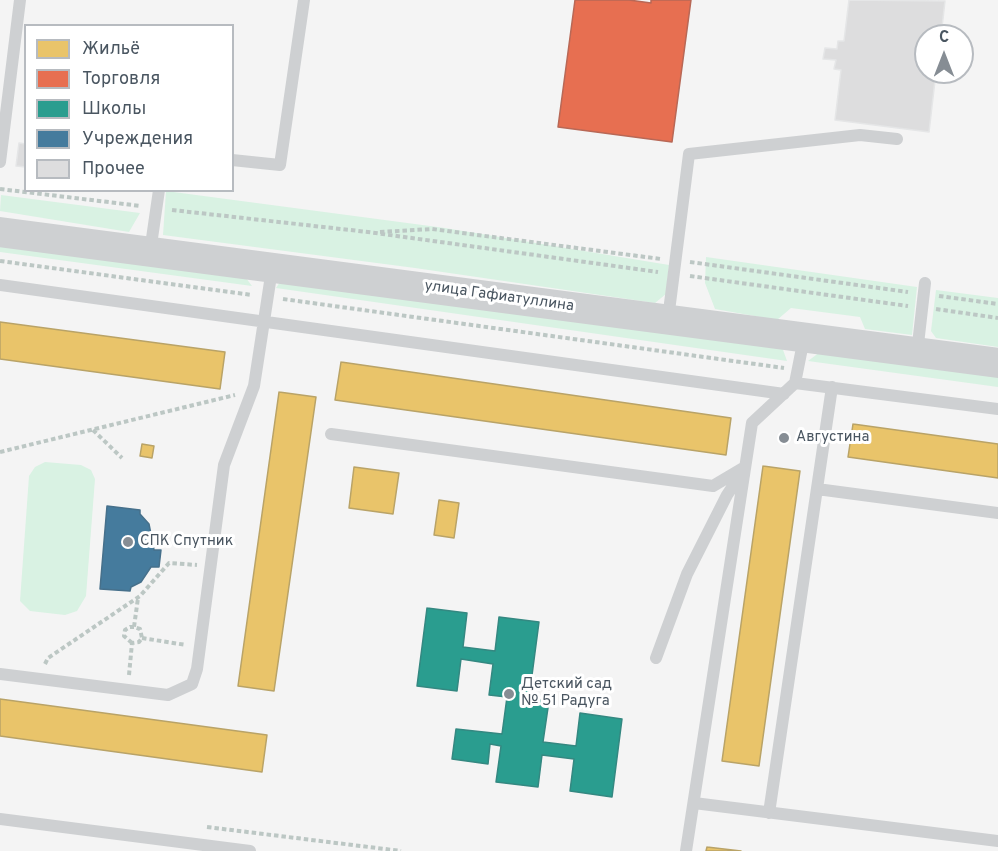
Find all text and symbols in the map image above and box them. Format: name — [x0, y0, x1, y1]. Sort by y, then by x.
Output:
legend — [24, 24, 234, 192]
north arrow — [914, 24, 974, 84]
text: С — [939, 28, 949, 48]
text: Жильё — [82, 38, 140, 61]
text: Торговля — [82, 68, 160, 91]
text: Школы — [82, 98, 146, 121]
text: Учреждения — [82, 128, 193, 151]
text: Прочее — [82, 158, 145, 181]
street label: улица Гафиатуллина — [423, 278, 575, 316]
place label: Августина — [796, 429, 869, 447]
marker: Августина — [777, 431, 791, 445]
place label: СПК Спутник — [140, 533, 233, 551]
marker: СПК Спутник — [121, 535, 135, 549]
place label: Детский сад № 51 Радуга — [521, 676, 612, 711]
marker: Детский сад № 51 Радуга — [502, 687, 516, 701]

